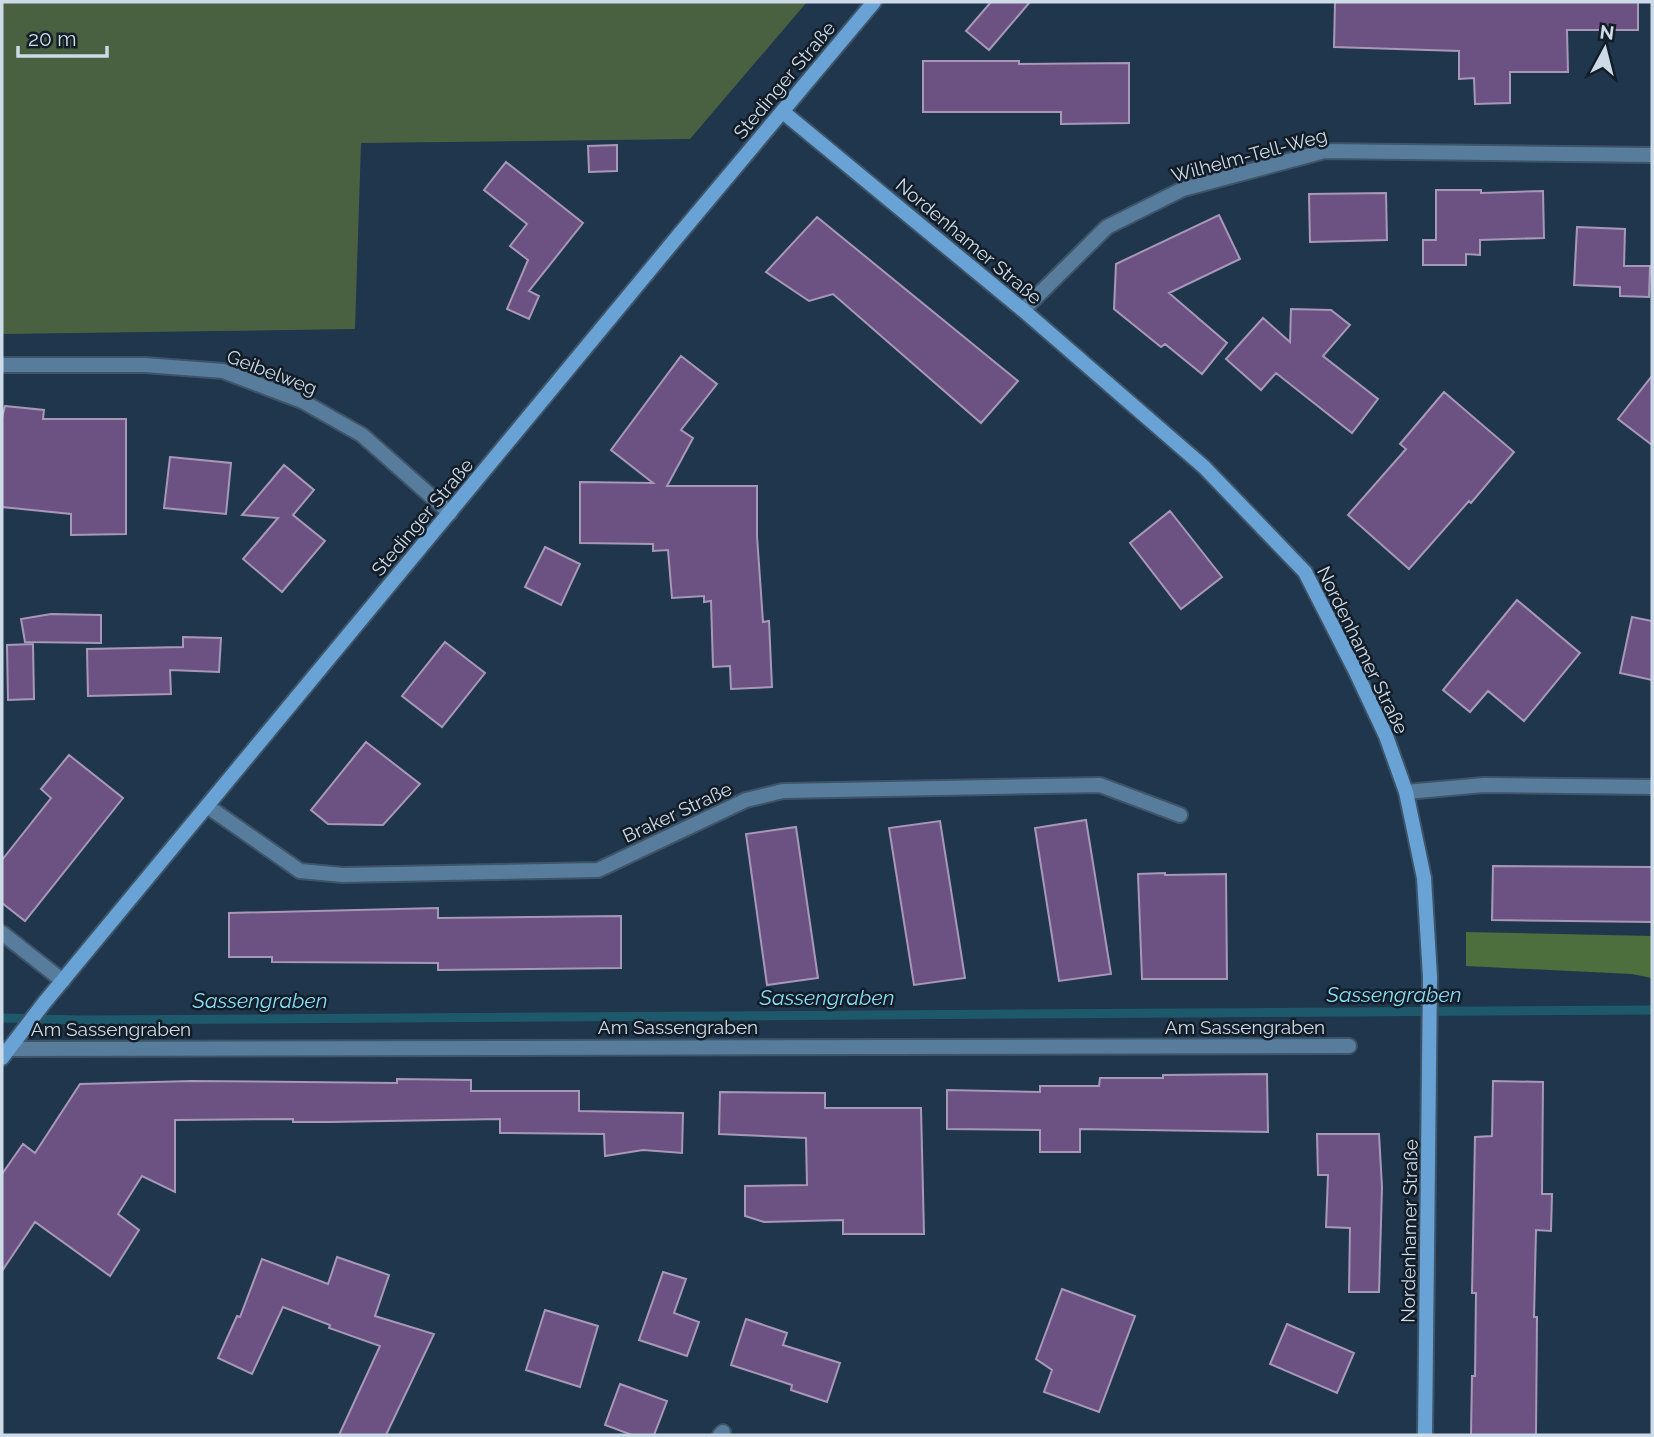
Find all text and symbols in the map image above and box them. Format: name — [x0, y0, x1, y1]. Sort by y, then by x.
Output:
scale bar — [18, 14, 107, 58]
north arrow — [1570, 14, 1640, 84]
street label: Stedinger Straße — [729, 17, 839, 143]
text: N — [1599, 20, 1616, 44]
text: 20 m — [28, 26, 76, 51]
street label: Wilhelm-Tell-Weg — [1169, 124, 1329, 186]
street label: Nordenhamer Straße — [892, 174, 1046, 308]
street label: Geibelweg — [224, 345, 320, 399]
street label: Stedinger Straße — [367, 454, 477, 580]
street label: Nordenhamer Straße — [1313, 563, 1413, 737]
street label: Braker Straße — [619, 777, 735, 847]
water label: Sassengraben — [1326, 982, 1461, 1007]
water label: Sassengraben — [759, 985, 894, 1010]
water label: Sassengraben — [192, 988, 327, 1013]
street label: Am Sassengraben — [598, 1016, 758, 1038]
street label: Am Sassengraben — [1165, 1016, 1325, 1038]
street label: Am Sassengraben — [31, 1018, 191, 1040]
street label: Nordenhamer Straße — [1396, 1139, 1422, 1323]

